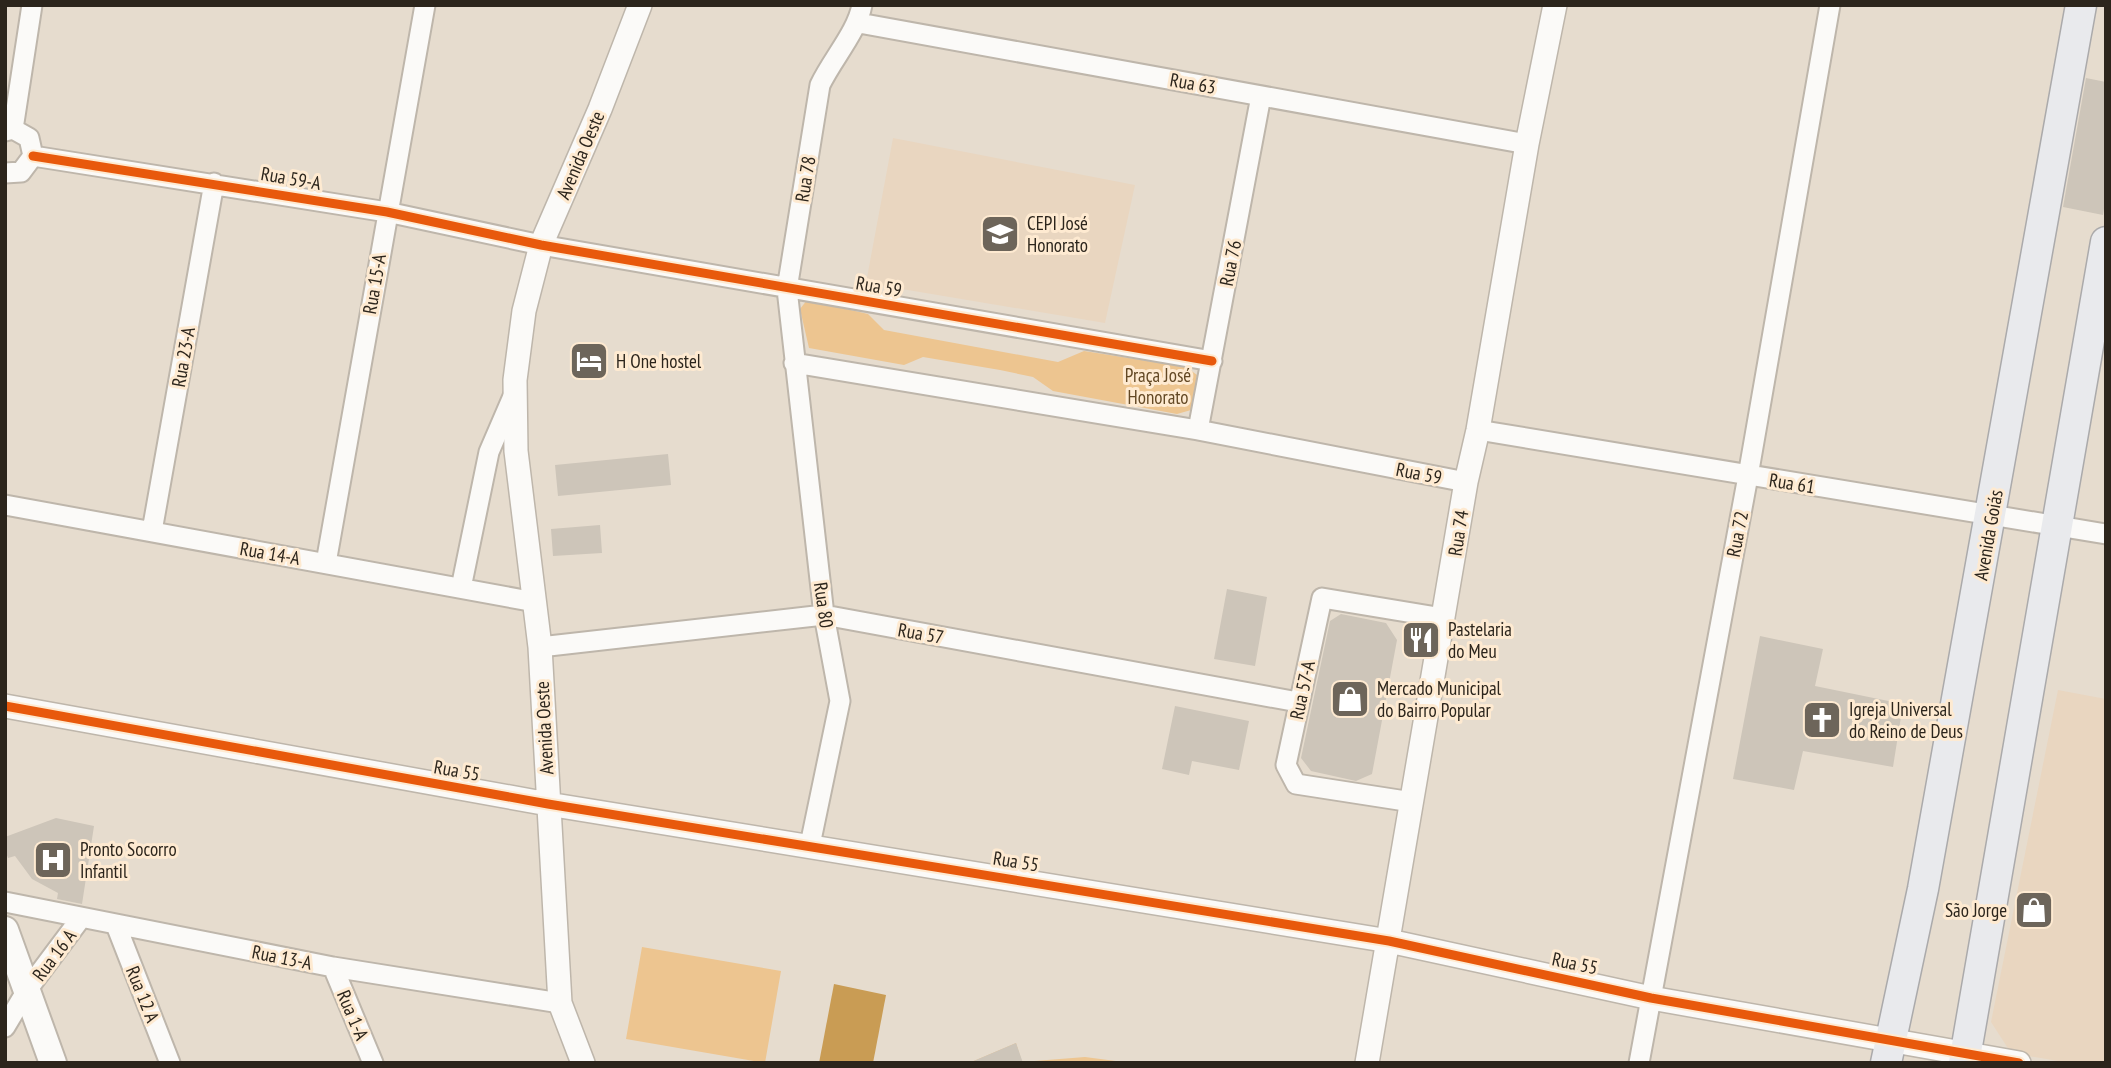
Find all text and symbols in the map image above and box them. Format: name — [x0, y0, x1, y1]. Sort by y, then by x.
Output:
street label: Rua 63 — [1168, 67, 1218, 99]
street label: Avenida Oeste — [551, 107, 609, 203]
street label: Rua 78 — [790, 154, 820, 204]
street label: Rua 59-A — [259, 161, 323, 195]
place label: CEPI José Honorato — [1027, 211, 1088, 257]
school or university icon: CEPI José Honorato — [979, 213, 1021, 255]
street label: Rua 76 — [1214, 238, 1246, 288]
street label: Rua 15-A — [357, 252, 391, 316]
street label: Rua 59 — [854, 270, 904, 302]
street label: Rua 23-A — [166, 325, 200, 389]
hotel icon: H One hostel — [568, 340, 610, 382]
place label: H One hostel — [616, 349, 702, 373]
park label: Praça José Honorato — [1125, 363, 1191, 409]
street label: Rua 59 — [1394, 457, 1444, 489]
street label: Rua 61 — [1767, 468, 1817, 498]
street label: Avenida Goiás — [1968, 488, 2008, 582]
street label: Rua 74 — [1443, 508, 1474, 558]
street label: Rua 72 — [1721, 509, 1753, 559]
street label: Rua 14-A — [238, 536, 302, 570]
street label: Rua 80 — [809, 580, 839, 630]
street label: Rua 57 — [896, 617, 946, 649]
place label: Pastelaria do Meu — [1448, 617, 1512, 663]
restaurant icon: Pastelaria do Meu — [1400, 619, 1442, 661]
street label: Rua 57-A — [1284, 658, 1320, 722]
place label: Mercado Municipal do Bairro Popular — [1377, 676, 1502, 722]
shop icon: Mercado Municipal do Bairro Popular — [1329, 678, 1371, 720]
street label: Avenida Oeste — [530, 681, 558, 775]
place label: Igreja Universal do Reino de Deus — [1849, 697, 1963, 743]
church icon: Igreja Universal do Reino de Deus — [1801, 699, 1843, 741]
street label: Rua 55 — [432, 754, 482, 786]
place label: Pronto Socorro Infantil — [80, 837, 177, 883]
hospital icon: Pronto Socorro Infantil — [32, 839, 74, 881]
street label: Rua 55 — [991, 846, 1041, 876]
shop icon: São Jorge — [2013, 889, 2055, 931]
place label: São Jorge — [1945, 898, 2007, 922]
street label: Rua 16 A — [27, 924, 81, 986]
street label: Rua 13-A — [250, 939, 314, 975]
street label: Rua 55 — [1550, 946, 1600, 980]
street label: Rua 12 A — [121, 962, 165, 1026]
street label: Rua 1-A — [332, 986, 374, 1044]

